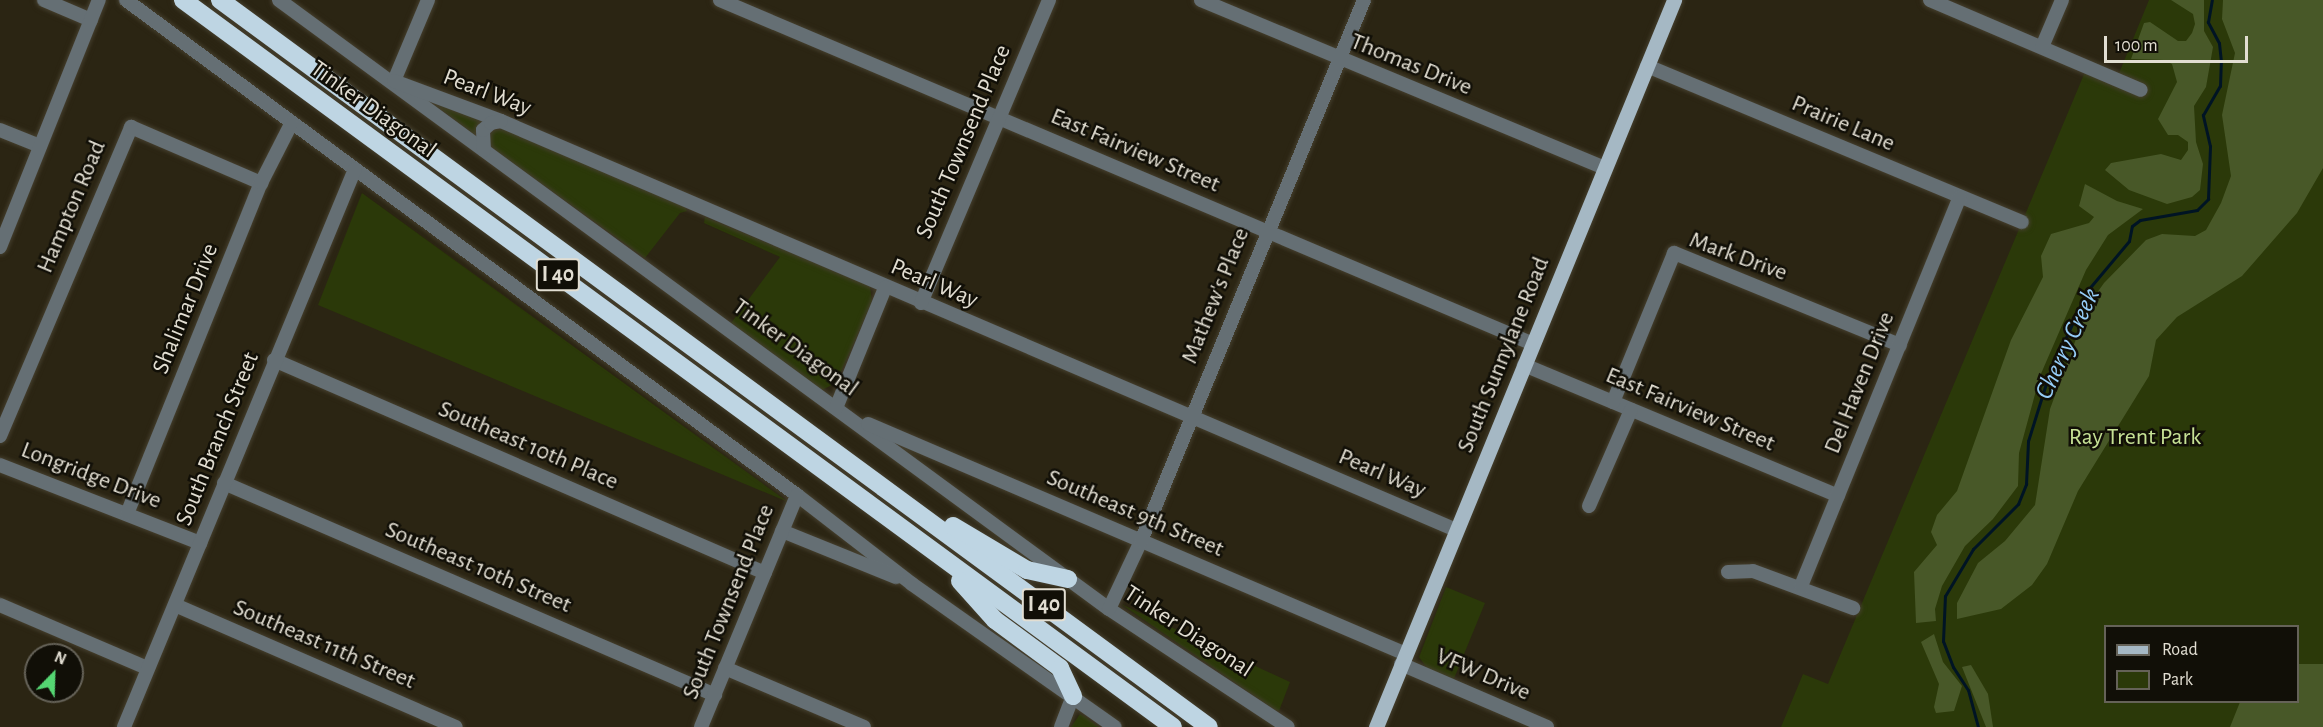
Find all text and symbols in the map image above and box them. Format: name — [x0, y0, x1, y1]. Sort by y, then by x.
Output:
scale bar — [2107, 24, 2251, 62]
street label: Thomas Drive — [1346, 28, 1476, 102]
text: 100 m — [2115, 37, 2158, 55]
street label: South Townsend Place — [910, 41, 1018, 243]
street label: Tinker Diagonal — [305, 55, 441, 165]
street label: Pearl Way — [439, 63, 535, 123]
street label: Prairie Lane — [1787, 89, 1899, 159]
street label: East Fairview Street — [1046, 102, 1224, 200]
street label: Hampton Road — [31, 136, 113, 278]
street label: Mathew's Place — [1176, 224, 1256, 368]
street label: Mark Drive — [1685, 226, 1791, 288]
street label: Shalimar Drive — [147, 240, 225, 378]
street label: Pearl Way — [886, 253, 982, 315]
street label: South Sunnylane Road — [1452, 253, 1556, 457]
road number: I 40 — [536, 256, 580, 294]
water label: Cherry Creek — [2029, 283, 2107, 405]
street label: Tinker Diagonal — [727, 293, 863, 403]
street label: Del Haven Drive — [1818, 308, 1902, 458]
street label: South Branch Street — [170, 348, 266, 530]
street label: East Fairview Street — [1601, 361, 1779, 459]
street label: Southeast 10th Place — [434, 395, 622, 497]
park label: Ray Trent Park — [2069, 424, 2201, 452]
street label: Longridge Drive — [17, 436, 165, 516]
street label: Pearl Way — [1334, 443, 1430, 505]
street label: Southeast 9th Street — [1042, 464, 1228, 564]
street label: South Townsend Place — [677, 500, 781, 704]
street label: Southeast 10th Street — [381, 516, 575, 620]
street label: Tinker Diagonal — [1118, 580, 1258, 684]
road number: I 40 — [1022, 586, 1066, 624]
street label: Southeast 11th Street — [229, 594, 419, 696]
legend — [2104, 625, 2299, 703]
text: Road — [2162, 641, 2198, 659]
street label: VFW Drive — [1432, 642, 1534, 708]
north arrow — [24, 643, 84, 703]
text: N — [52, 649, 68, 668]
text: Park — [2162, 671, 2193, 689]

